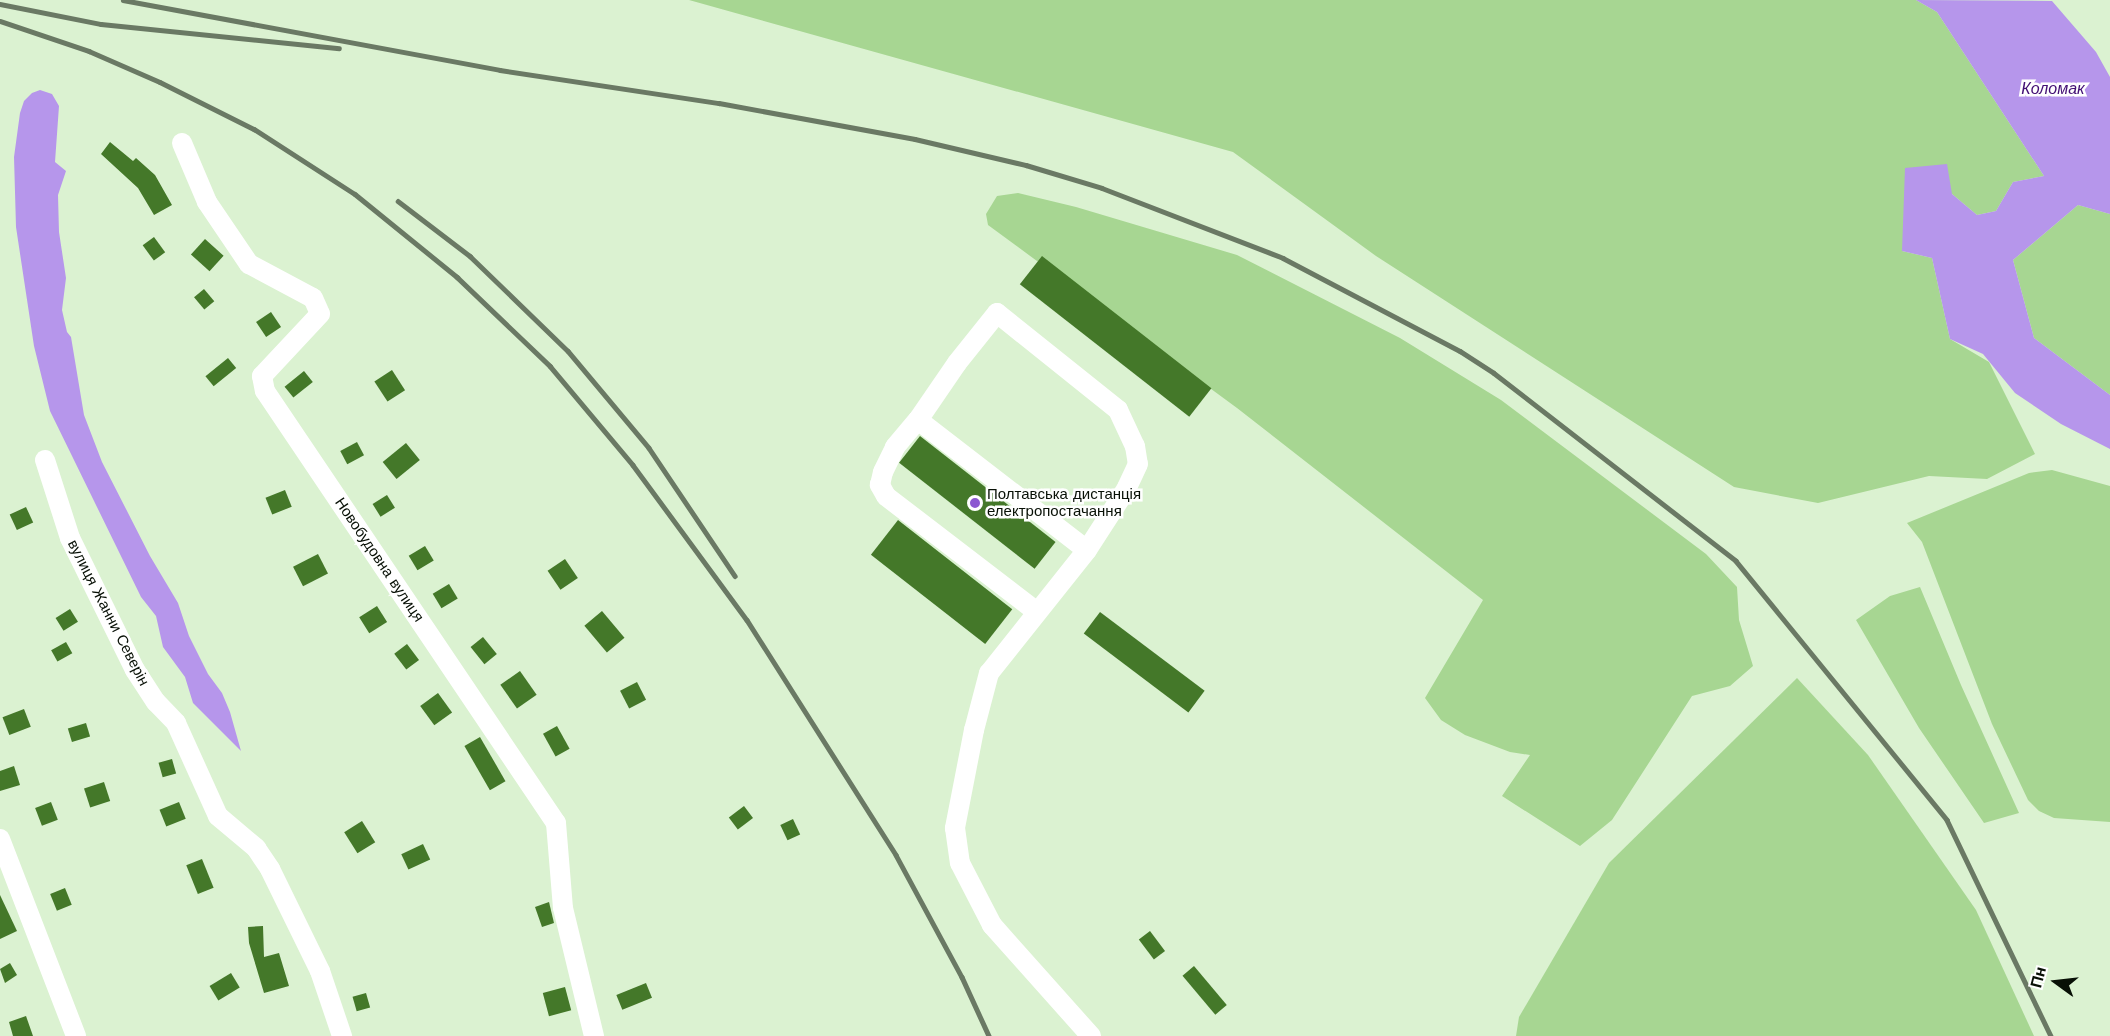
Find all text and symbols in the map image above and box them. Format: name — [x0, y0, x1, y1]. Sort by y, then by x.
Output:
water label: Коломак — [2021, 79, 2085, 99]
place label: Полтавська дистанція електропостачання — [987, 485, 1141, 520]
street label: Новобудовна вулиця — [331, 494, 427, 626]
marker: Полтавська дистанція електропостачання — [968, 496, 982, 510]
street label: вулиця Жанни Северін — [63, 537, 153, 689]
north arrow — [2026, 952, 2086, 1012]
text: Пн — [2026, 965, 2050, 990]

